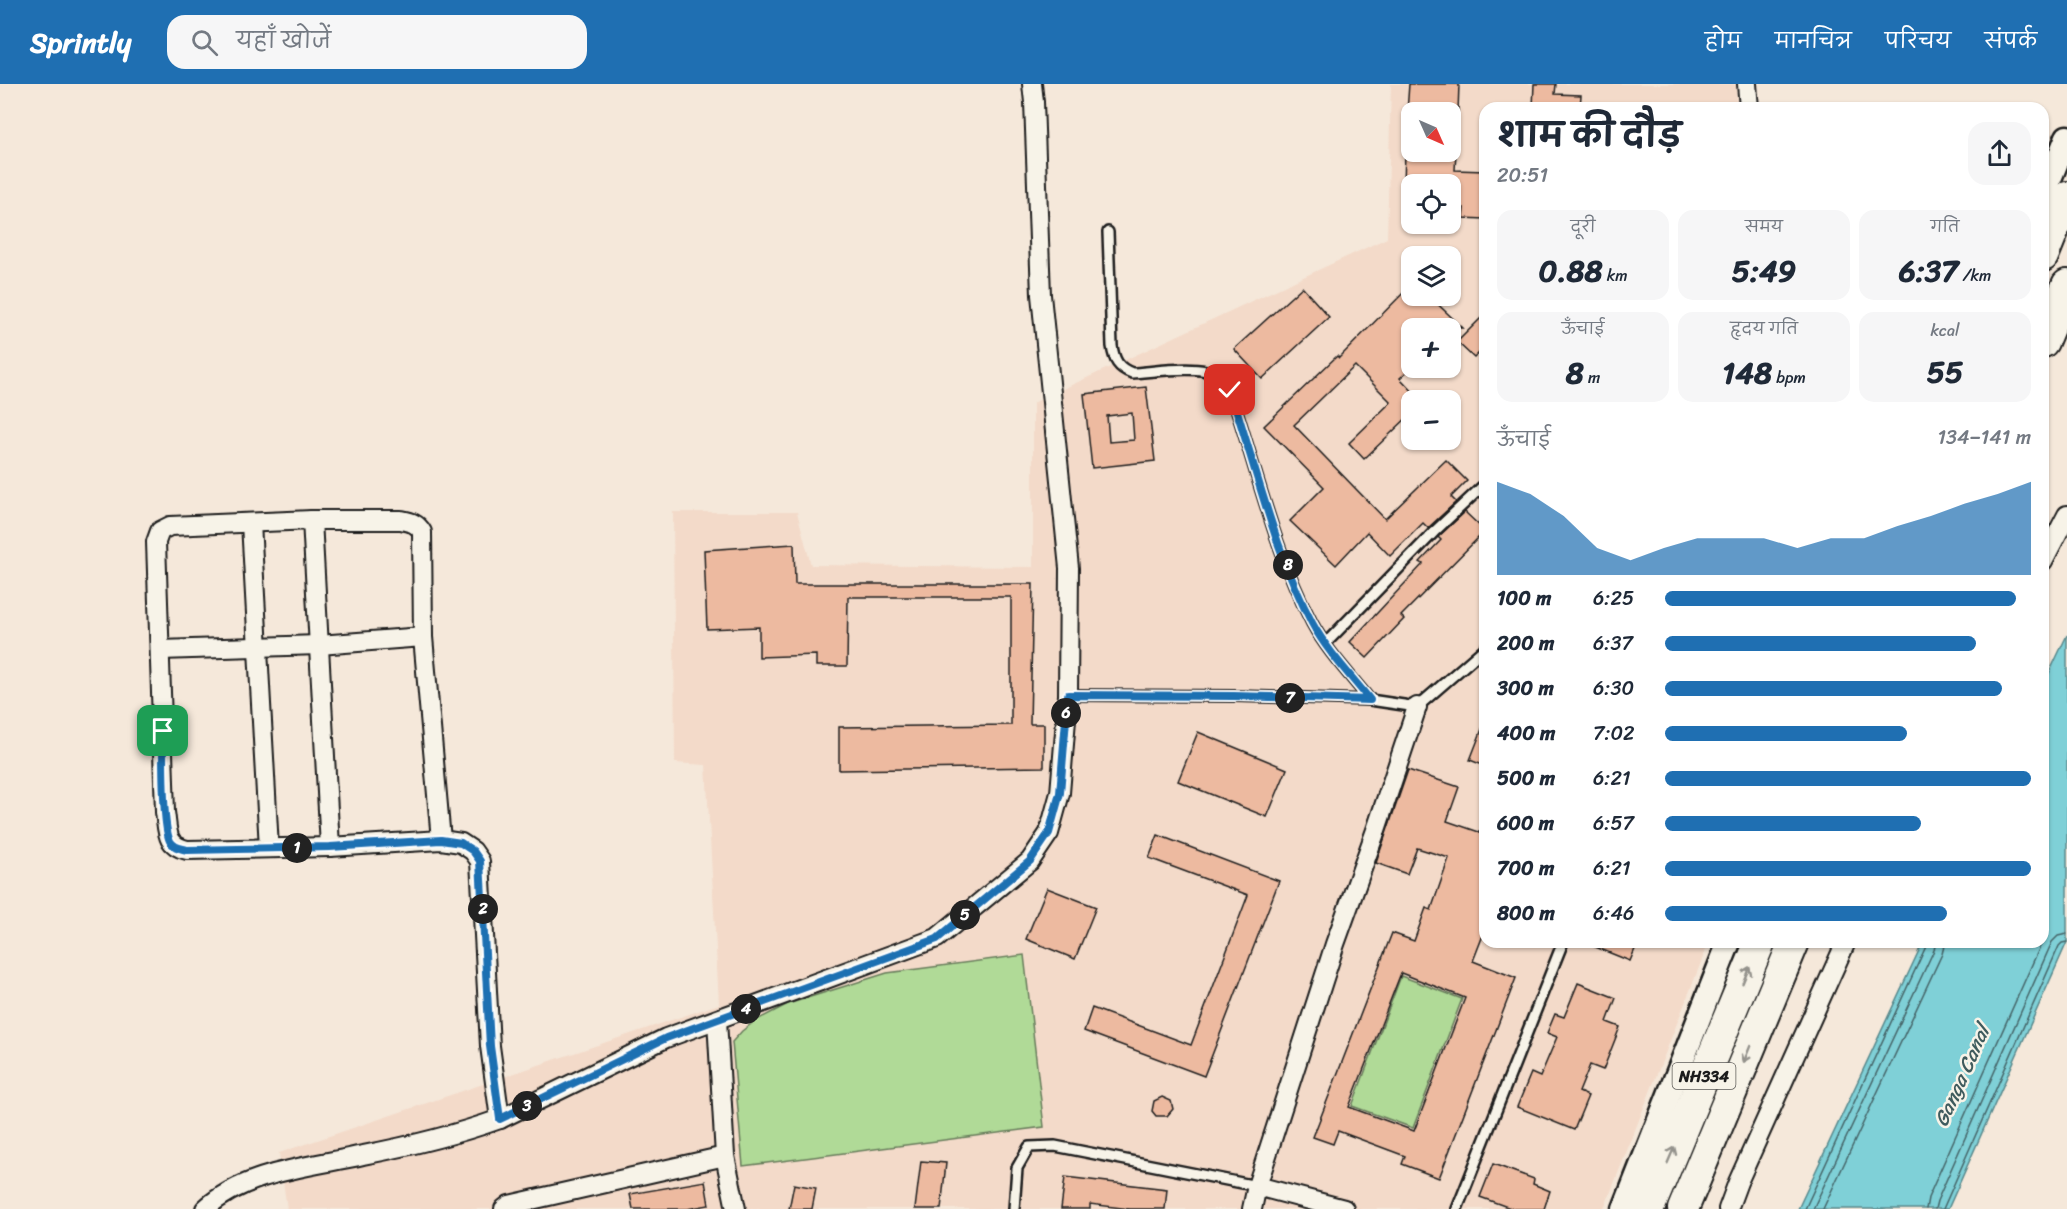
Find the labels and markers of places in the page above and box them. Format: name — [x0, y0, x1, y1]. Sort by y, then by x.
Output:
pin — [1204, 364, 1255, 415]
pin: 8 — [1273, 550, 1303, 580]
pin: 7 — [1275, 683, 1305, 713]
pin: 6 — [1051, 698, 1081, 728]
pin — [137, 705, 188, 756]
pin: 1 — [282, 833, 312, 863]
pin: 2 — [468, 894, 498, 924]
pin: 5 — [950, 900, 980, 930]
pin: 4 — [731, 994, 761, 1024]
pin: 3 — [512, 1091, 542, 1121]

